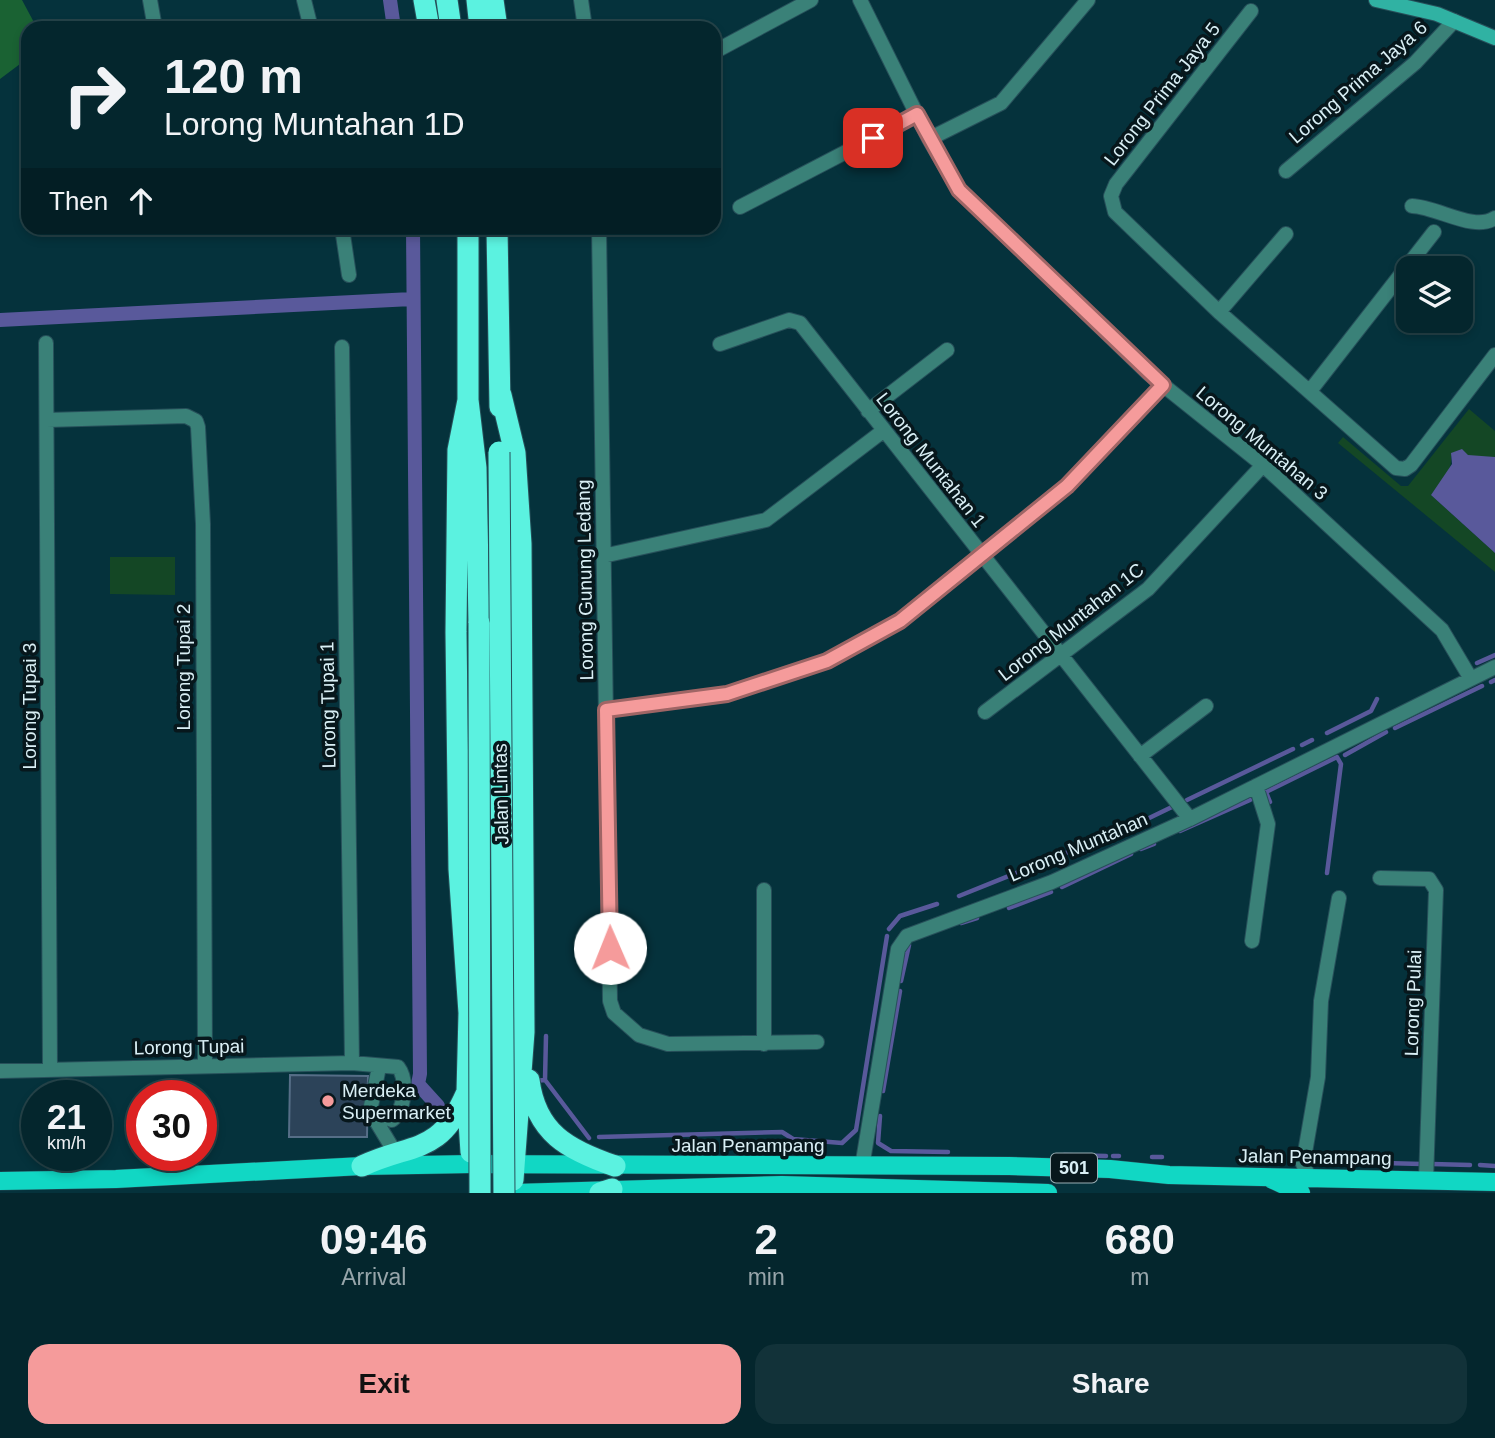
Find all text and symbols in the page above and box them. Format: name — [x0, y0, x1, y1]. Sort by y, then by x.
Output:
street label: Lorong Prima Jaya 6 — [1285, 17, 1431, 147]
street label: Lorong Prima Jaya 5 — [1100, 18, 1224, 170]
icon: right — [49, 49, 140, 140]
text: 120 m — [164, 49, 303, 103]
text: Lorong Muntahan 1D — [164, 106, 465, 142]
pin — [843, 108, 903, 168]
icon: arrive — [854, 119, 892, 157]
icon: ahead — [122, 182, 160, 220]
text: Then — [49, 186, 108, 216]
map controls — [1396, 256, 1473, 333]
button: layers — [1396, 256, 1473, 333]
street label: Lorong Muntahan 3 — [1192, 382, 1332, 504]
street label: Lorong Muntahan 1 — [872, 389, 990, 531]
street label: Lorong Gunung Ledang — [573, 479, 597, 681]
street label: Lorong Muntahan 1C — [994, 559, 1148, 685]
street label: Lorong Tupai 2 — [173, 604, 194, 730]
street label: Lorong Tupai 1 — [316, 641, 340, 769]
street label: Lorong Tupai 3 — [19, 643, 40, 769]
street label: Jalan Lintas — [490, 743, 512, 845]
street label: Lorong Muntahan — [1005, 808, 1151, 886]
position arrow — [573, 911, 647, 985]
street label: Lorong Pulai — [1401, 949, 1425, 1057]
street label: Lorong Tupai — [133, 1036, 245, 1058]
speed limit sign: 30 — [126, 1080, 217, 1171]
place label: Merdeka Supermarket — [342, 1080, 451, 1123]
marker: Merdeka Supermarket — [320, 1093, 336, 1109]
text: 21 — [47, 1097, 86, 1136]
text: km/h — [47, 1133, 86, 1153]
street label: Jalan Penampang — [671, 1135, 825, 1156]
street label: Jalan Penampang — [1238, 1145, 1392, 1169]
road number: 501 — [1051, 1154, 1097, 1182]
text: 09:46 — [320, 1216, 428, 1263]
text: 2 — [754, 1216, 778, 1263]
text: 680 — [1105, 1216, 1175, 1263]
text: Arrival — [341, 1264, 406, 1290]
text: min — [748, 1264, 785, 1290]
text: m — [1130, 1264, 1149, 1290]
button: Exit — [28, 1344, 741, 1424]
button: Share — [755, 1344, 1467, 1424]

